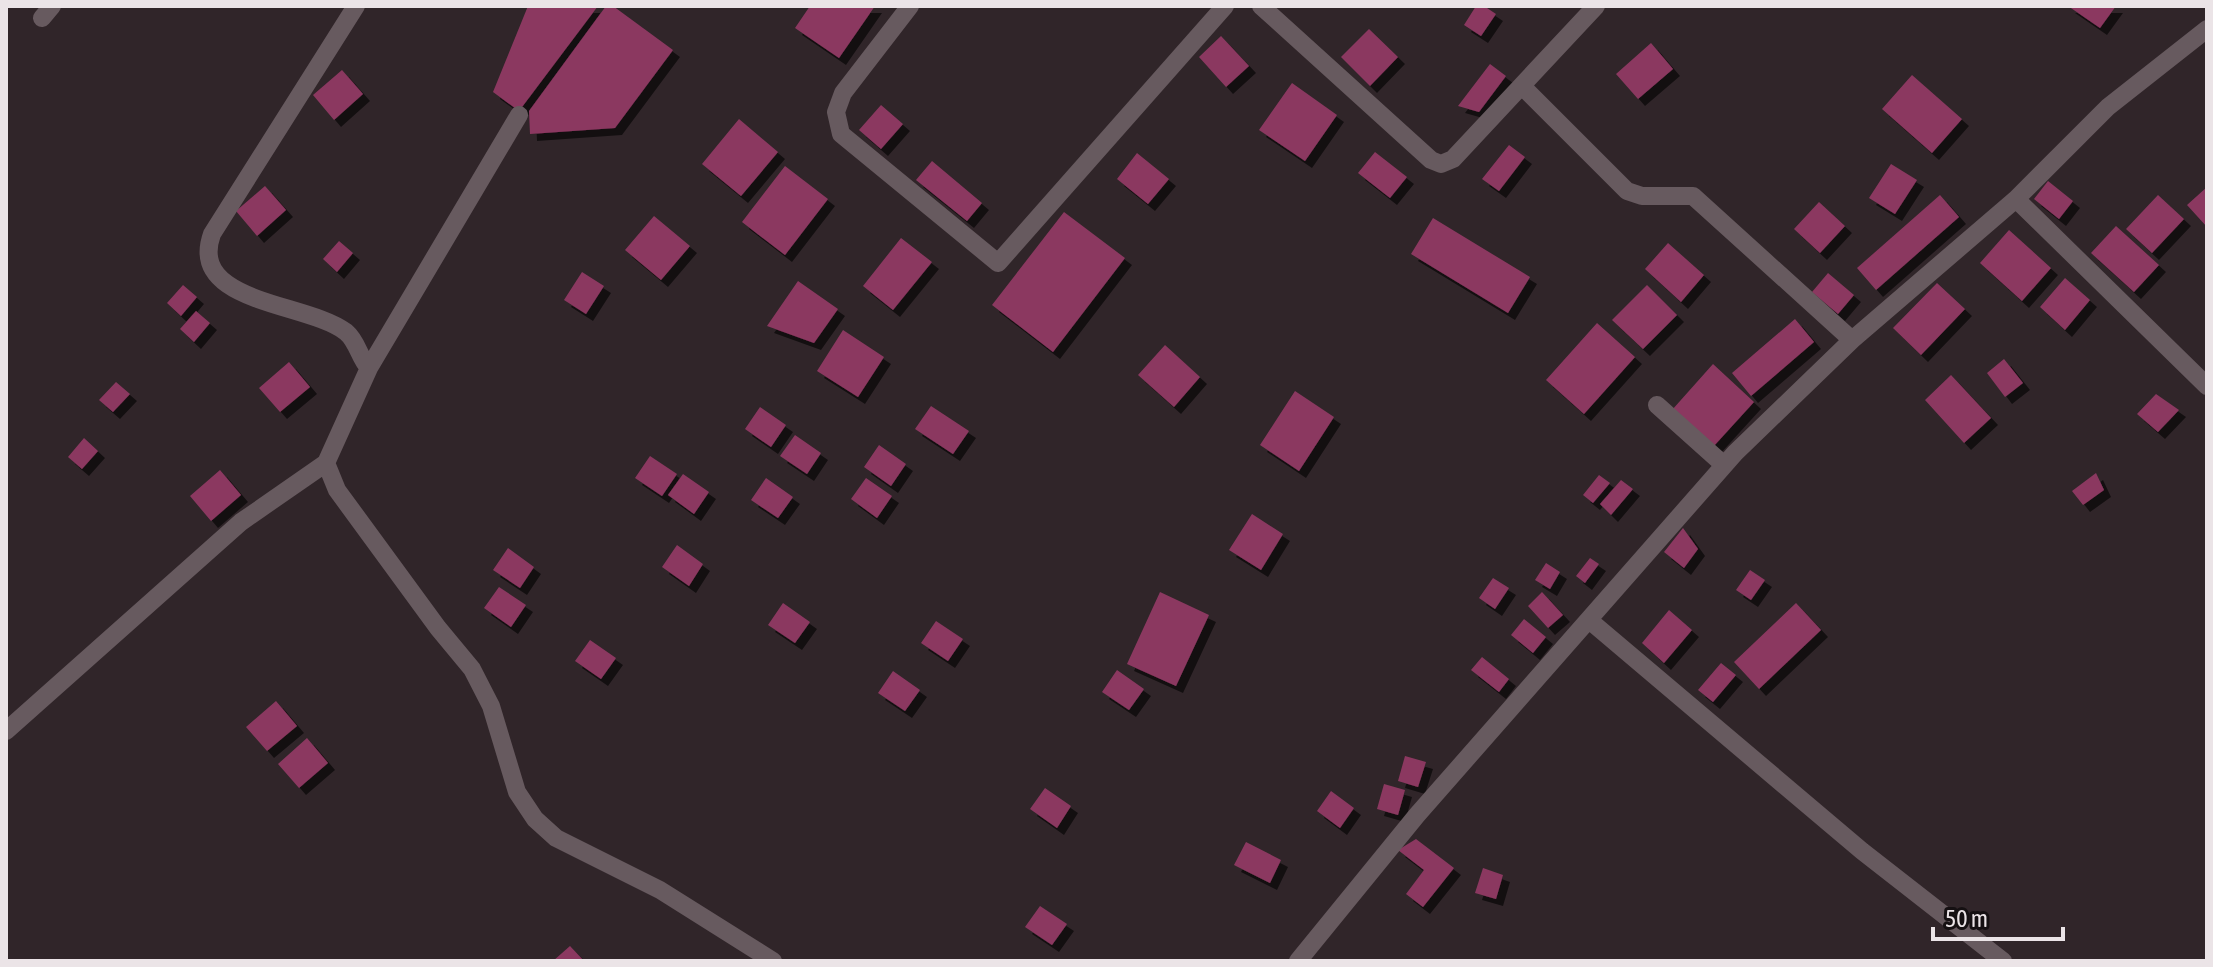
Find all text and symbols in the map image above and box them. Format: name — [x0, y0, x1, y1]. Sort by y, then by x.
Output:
scale bar — [1933, 891, 2063, 941]
text: 50 m — [1945, 905, 1988, 932]

